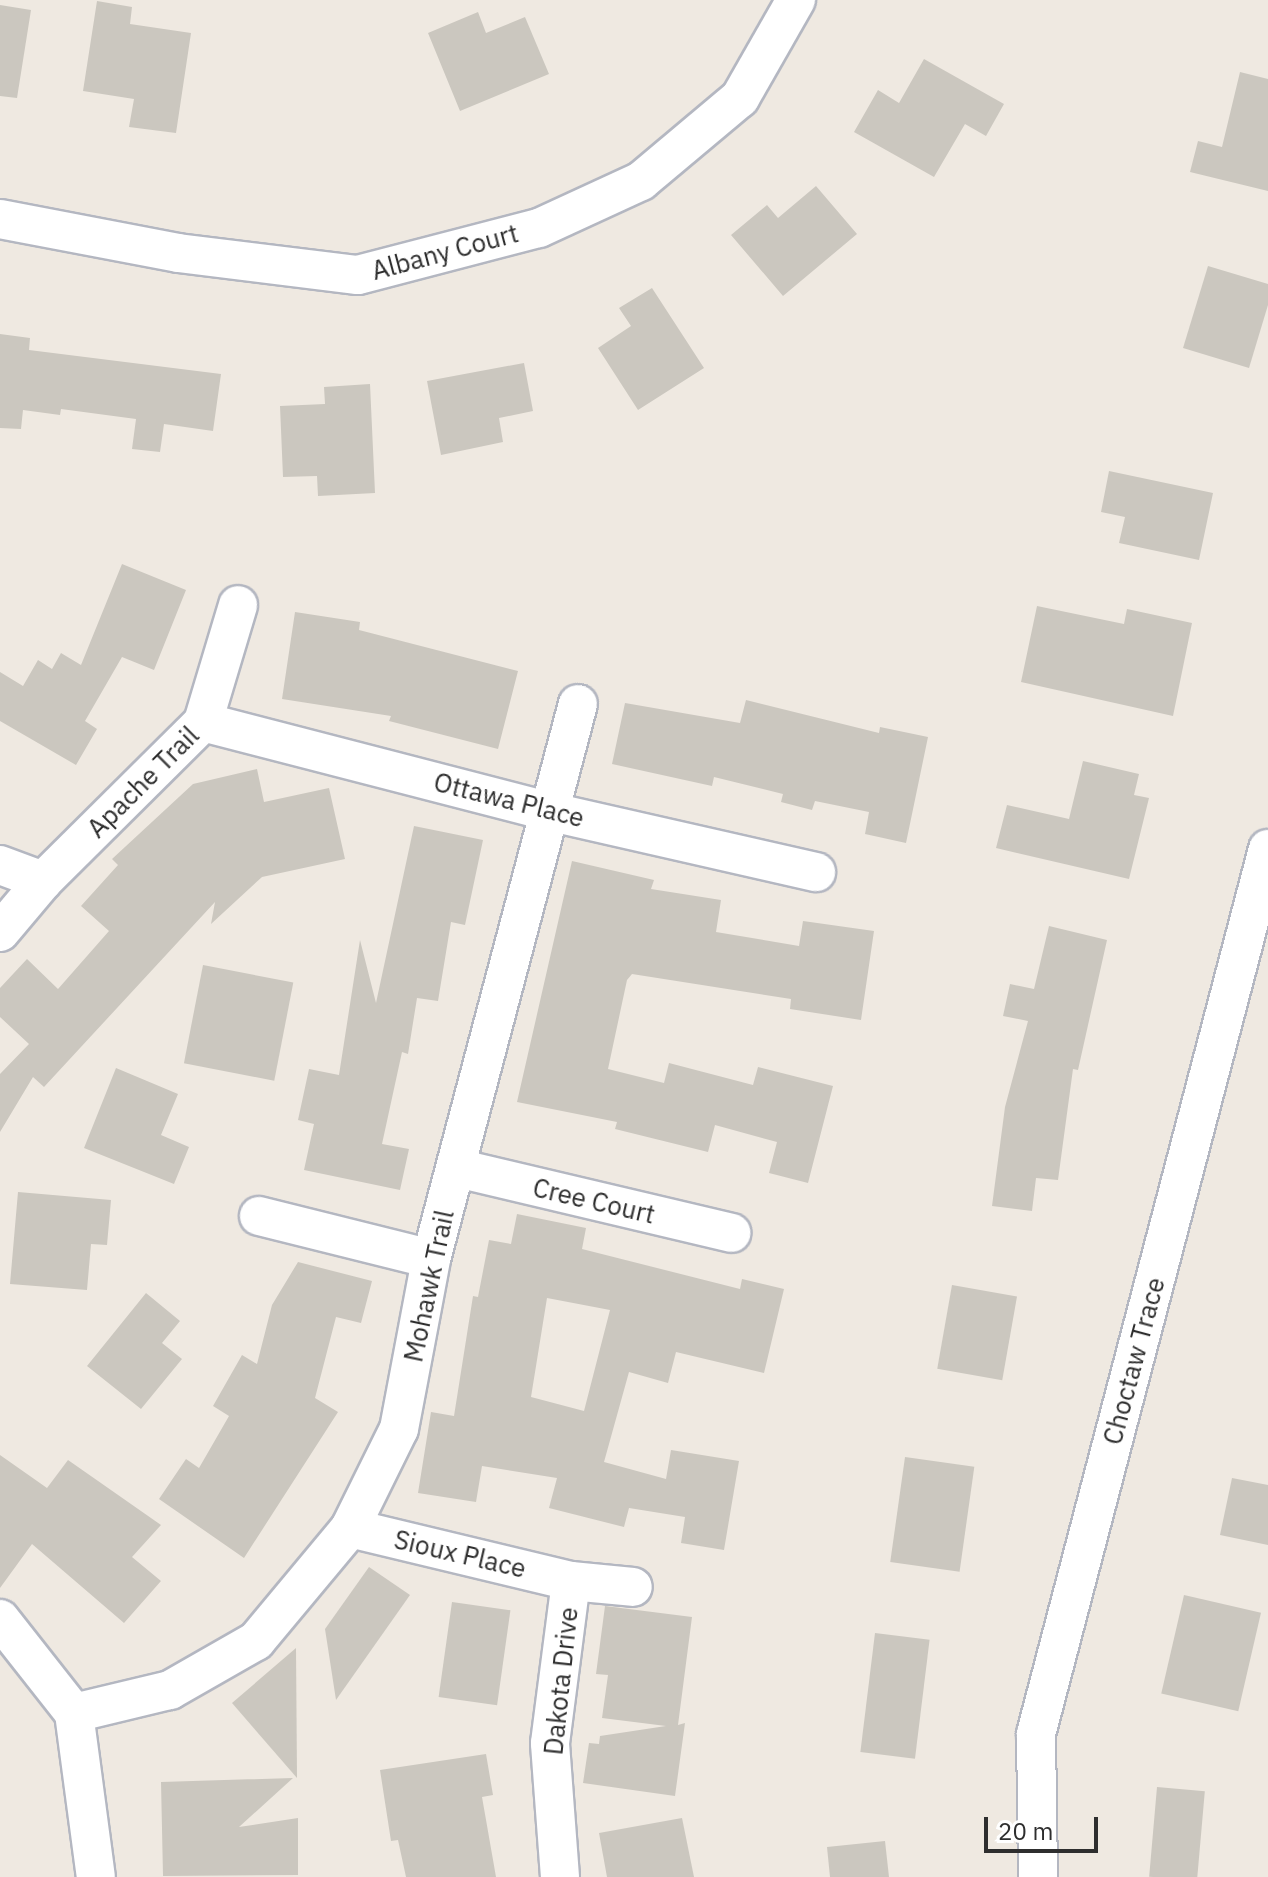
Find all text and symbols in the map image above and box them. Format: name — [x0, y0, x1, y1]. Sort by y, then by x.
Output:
street label: Albany Court — [368, 217, 522, 287]
street label: Apache Trail — [81, 720, 205, 844]
street label: Ottawa Place — [431, 766, 587, 834]
street label: Cree Court — [530, 1172, 658, 1230]
street label: Mohawk Trail — [398, 1207, 460, 1365]
street label: Choctaw Trace — [1097, 1274, 1171, 1448]
street label: Sioux Place — [391, 1524, 529, 1584]
street label: Dakota Drive — [538, 1605, 584, 1757]
scale bar — [988, 1801, 1102, 1851]
text: 20 m — [998, 1815, 1053, 1847]

